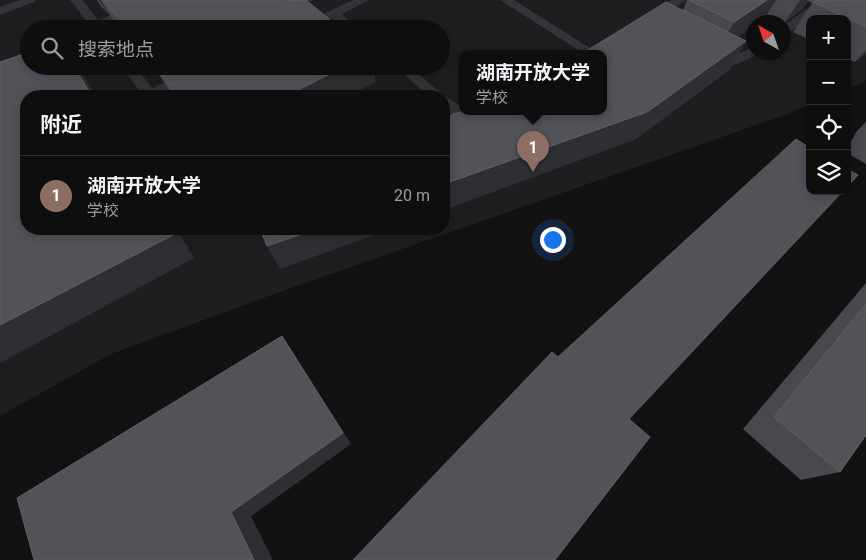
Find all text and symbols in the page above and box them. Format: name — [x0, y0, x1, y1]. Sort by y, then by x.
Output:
north arrow — [746, 15, 791, 60]
map controls — [806, 15, 851, 195]
button: + — [806, 15, 851, 60]
search box — [20, 20, 450, 75]
icon: search — [38, 34, 66, 62]
text: 搜索地点 — [78, 38, 154, 61]
popup — [459, 50, 607, 115]
button: − — [806, 60, 851, 105]
text: 湖南开放大学 — [476, 61, 590, 84]
text: 学校 — [476, 88, 508, 107]
button: locate — [806, 105, 851, 150]
text: 附近 — [40, 113, 82, 137]
pin: 1 — [517, 131, 549, 172]
button: layers — [806, 150, 851, 195]
text: 湖南开放大学 — [87, 174, 201, 197]
text: 1 — [51, 186, 61, 205]
text: 20 m — [394, 186, 430, 205]
text: 学校 — [87, 201, 119, 220]
your location — [540, 227, 566, 253]

